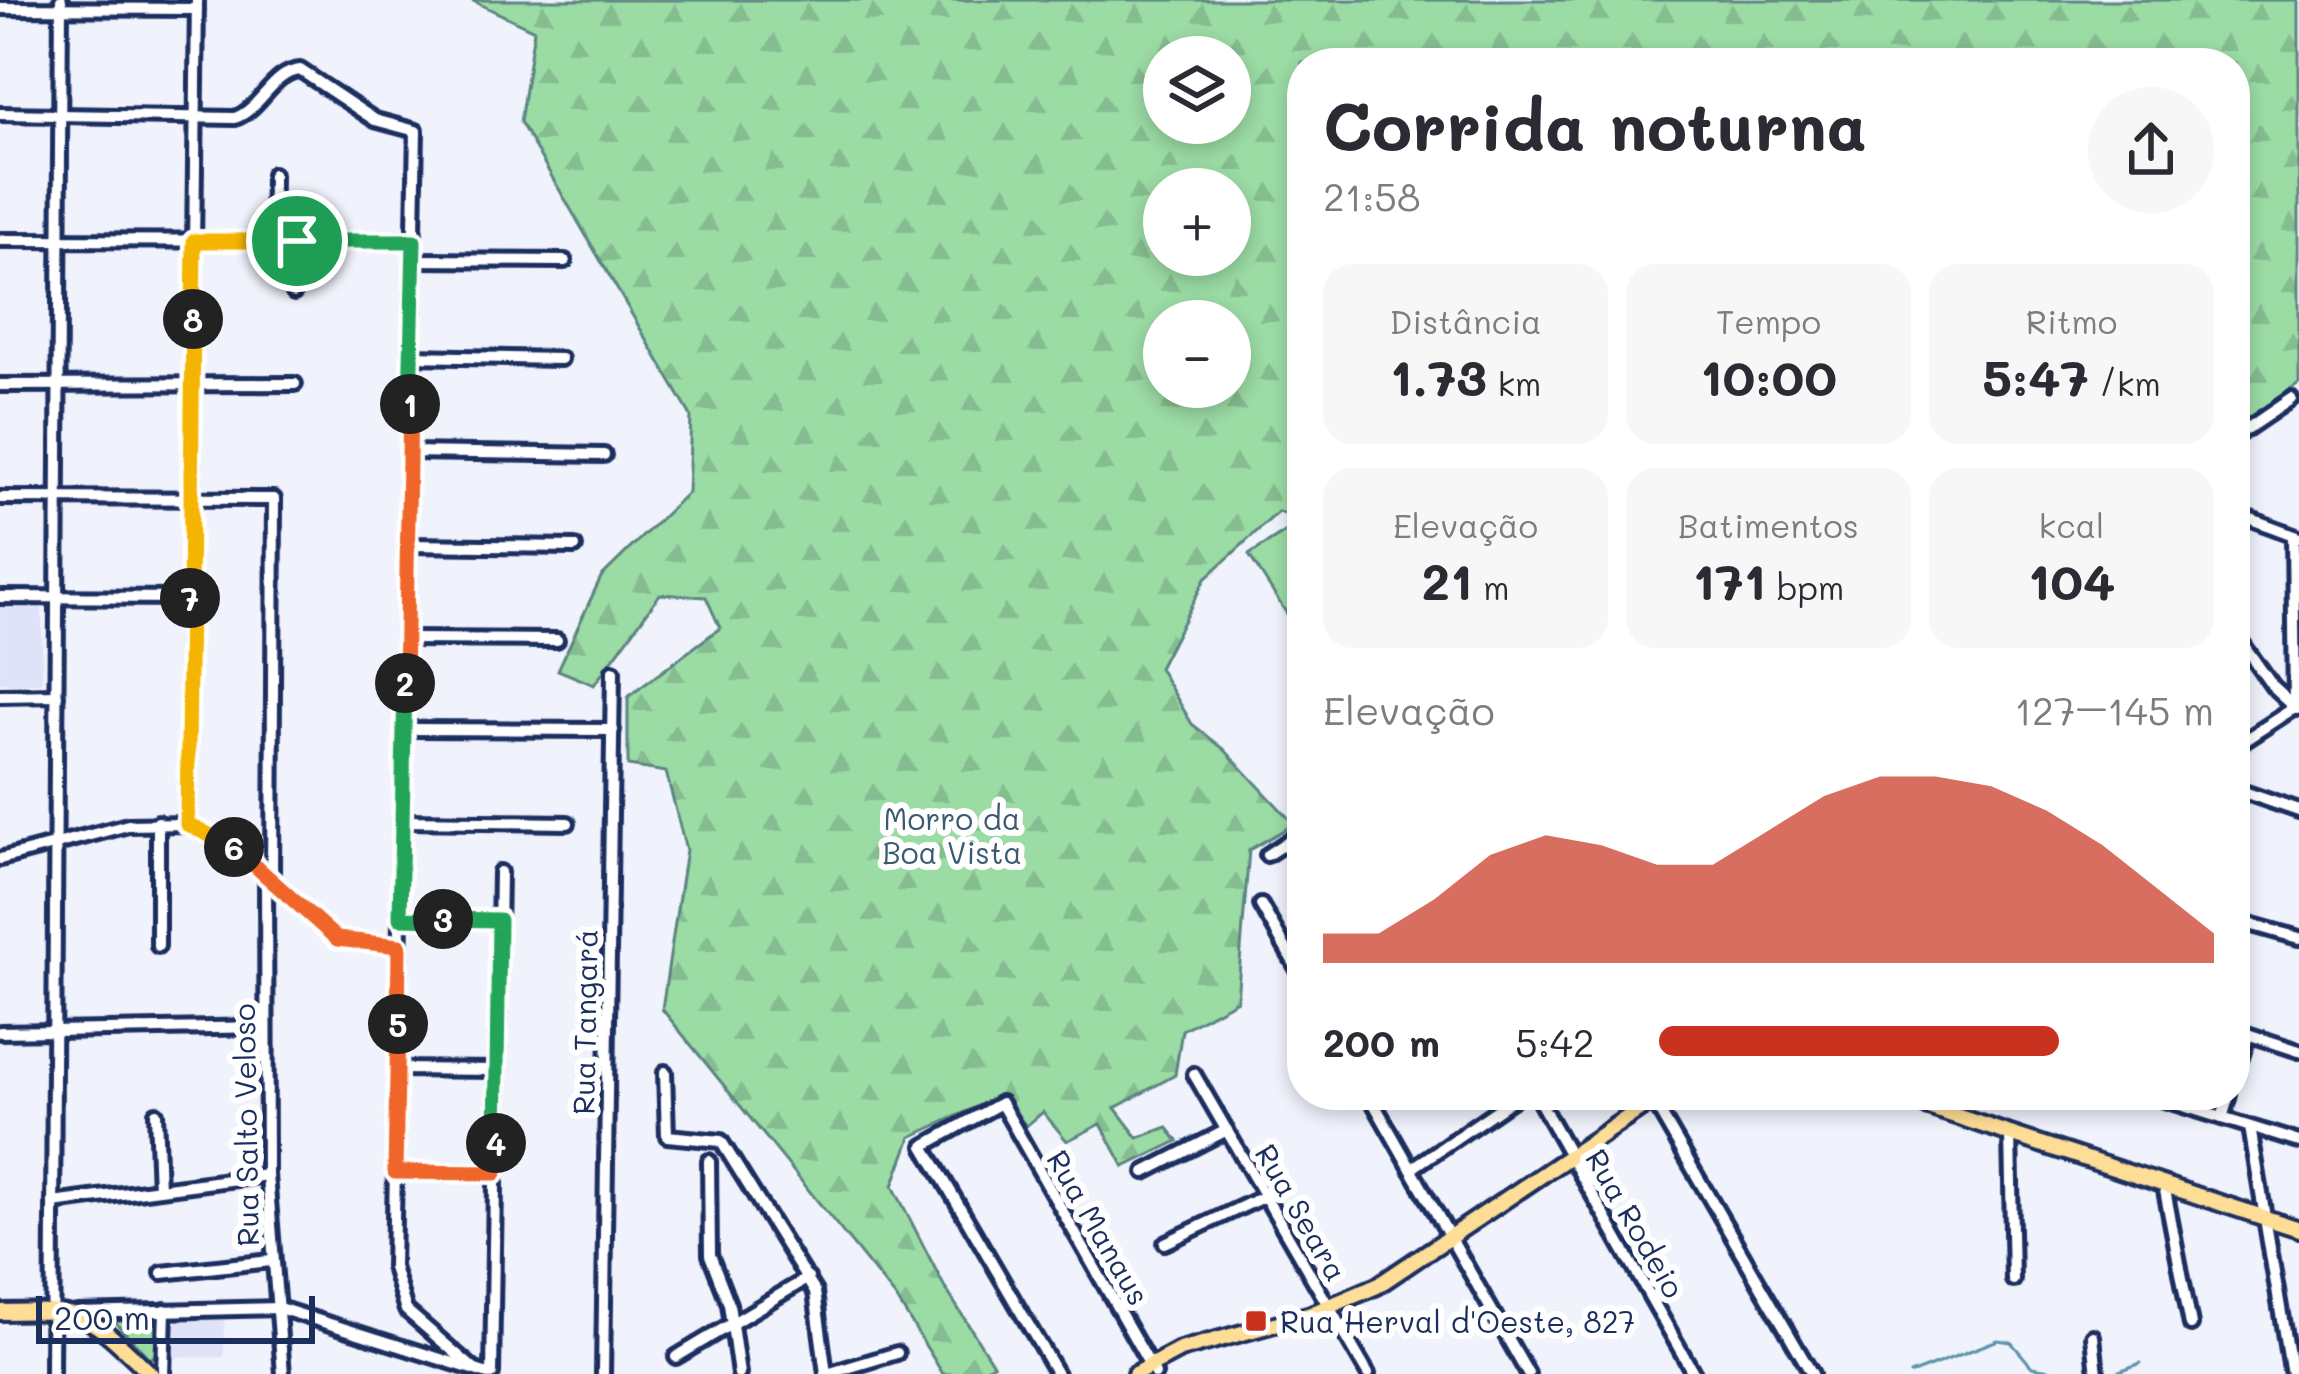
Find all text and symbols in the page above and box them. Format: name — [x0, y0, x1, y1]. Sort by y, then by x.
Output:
map controls — [1143, 36, 1251, 408]
button: layers — [1143, 36, 1251, 144]
text: Corrida noturna — [1323, 82, 1867, 168]
button: share — [2088, 87, 2214, 213]
button: + — [1143, 168, 1251, 276]
text: 21:58 — [1323, 170, 1421, 221]
pin — [246, 190, 348, 292]
icon: arrive — [264, 208, 330, 274]
pin: 8 — [163, 289, 223, 349]
text: 8 — [183, 297, 203, 340]
text: Distância — [1389, 299, 1542, 342]
text: Tempo — [1716, 299, 1821, 342]
text: Ritmo — [2026, 299, 2117, 342]
button: − — [1143, 300, 1251, 408]
text: 1.73 — [1390, 342, 1487, 409]
text: 10:00 — [1700, 342, 1837, 409]
text: 5:47 — [1982, 342, 2089, 409]
text: km — [1487, 361, 1541, 404]
text: /km — [2089, 361, 2161, 404]
pin: 1 — [380, 374, 440, 434]
text: 1 — [403, 382, 417, 425]
text: Elevação — [1393, 503, 1538, 546]
text: Batimentos — [1678, 503, 1859, 546]
text: kcal — [2039, 503, 2104, 546]
text: 21 — [1422, 546, 1473, 613]
text: 171 — [1693, 546, 1766, 613]
text: 104 — [2028, 546, 2115, 613]
text: m — [1473, 565, 1509, 608]
text: bpm — [1766, 565, 1844, 608]
pin: 7 — [160, 568, 220, 628]
text: 7 — [181, 576, 199, 619]
pin: 2 — [375, 653, 435, 713]
text: 2 — [396, 661, 414, 704]
text: Elevação — [1323, 684, 1495, 735]
text: 127–145 m — [2015, 684, 2214, 735]
park label: Morro da Boa Vista — [882, 798, 1022, 872]
pin: 6 — [204, 817, 264, 877]
text: 6 — [224, 825, 244, 868]
pin: 3 — [413, 889, 473, 949]
text: 3 — [433, 897, 453, 940]
street label: Rua Tangará — [562, 929, 606, 1115]
pin: 5 — [368, 994, 428, 1054]
text: 5 — [388, 1002, 408, 1045]
street label: Rua Salto Veloso — [223, 1003, 267, 1247]
text: 200 m — [1323, 1016, 1440, 1067]
text: 5:42 — [1515, 1016, 1594, 1067]
pin: 4 — [466, 1113, 526, 1173]
text: 4 — [486, 1121, 506, 1164]
street label: Rua Seara — [1247, 1136, 1357, 1288]
street label: Rua Rodeio — [1577, 1141, 1695, 1305]
street label: Rua Manaus — [1038, 1142, 1160, 1312]
scale bar — [36, 1290, 315, 1343]
text: 200 m — [54, 1295, 150, 1338]
place label: Rua Herval d'Oeste, 827 — [1280, 1301, 1635, 1341]
marker: Rua Herval d'Oeste, 827 — [1243, 1308, 1269, 1334]

